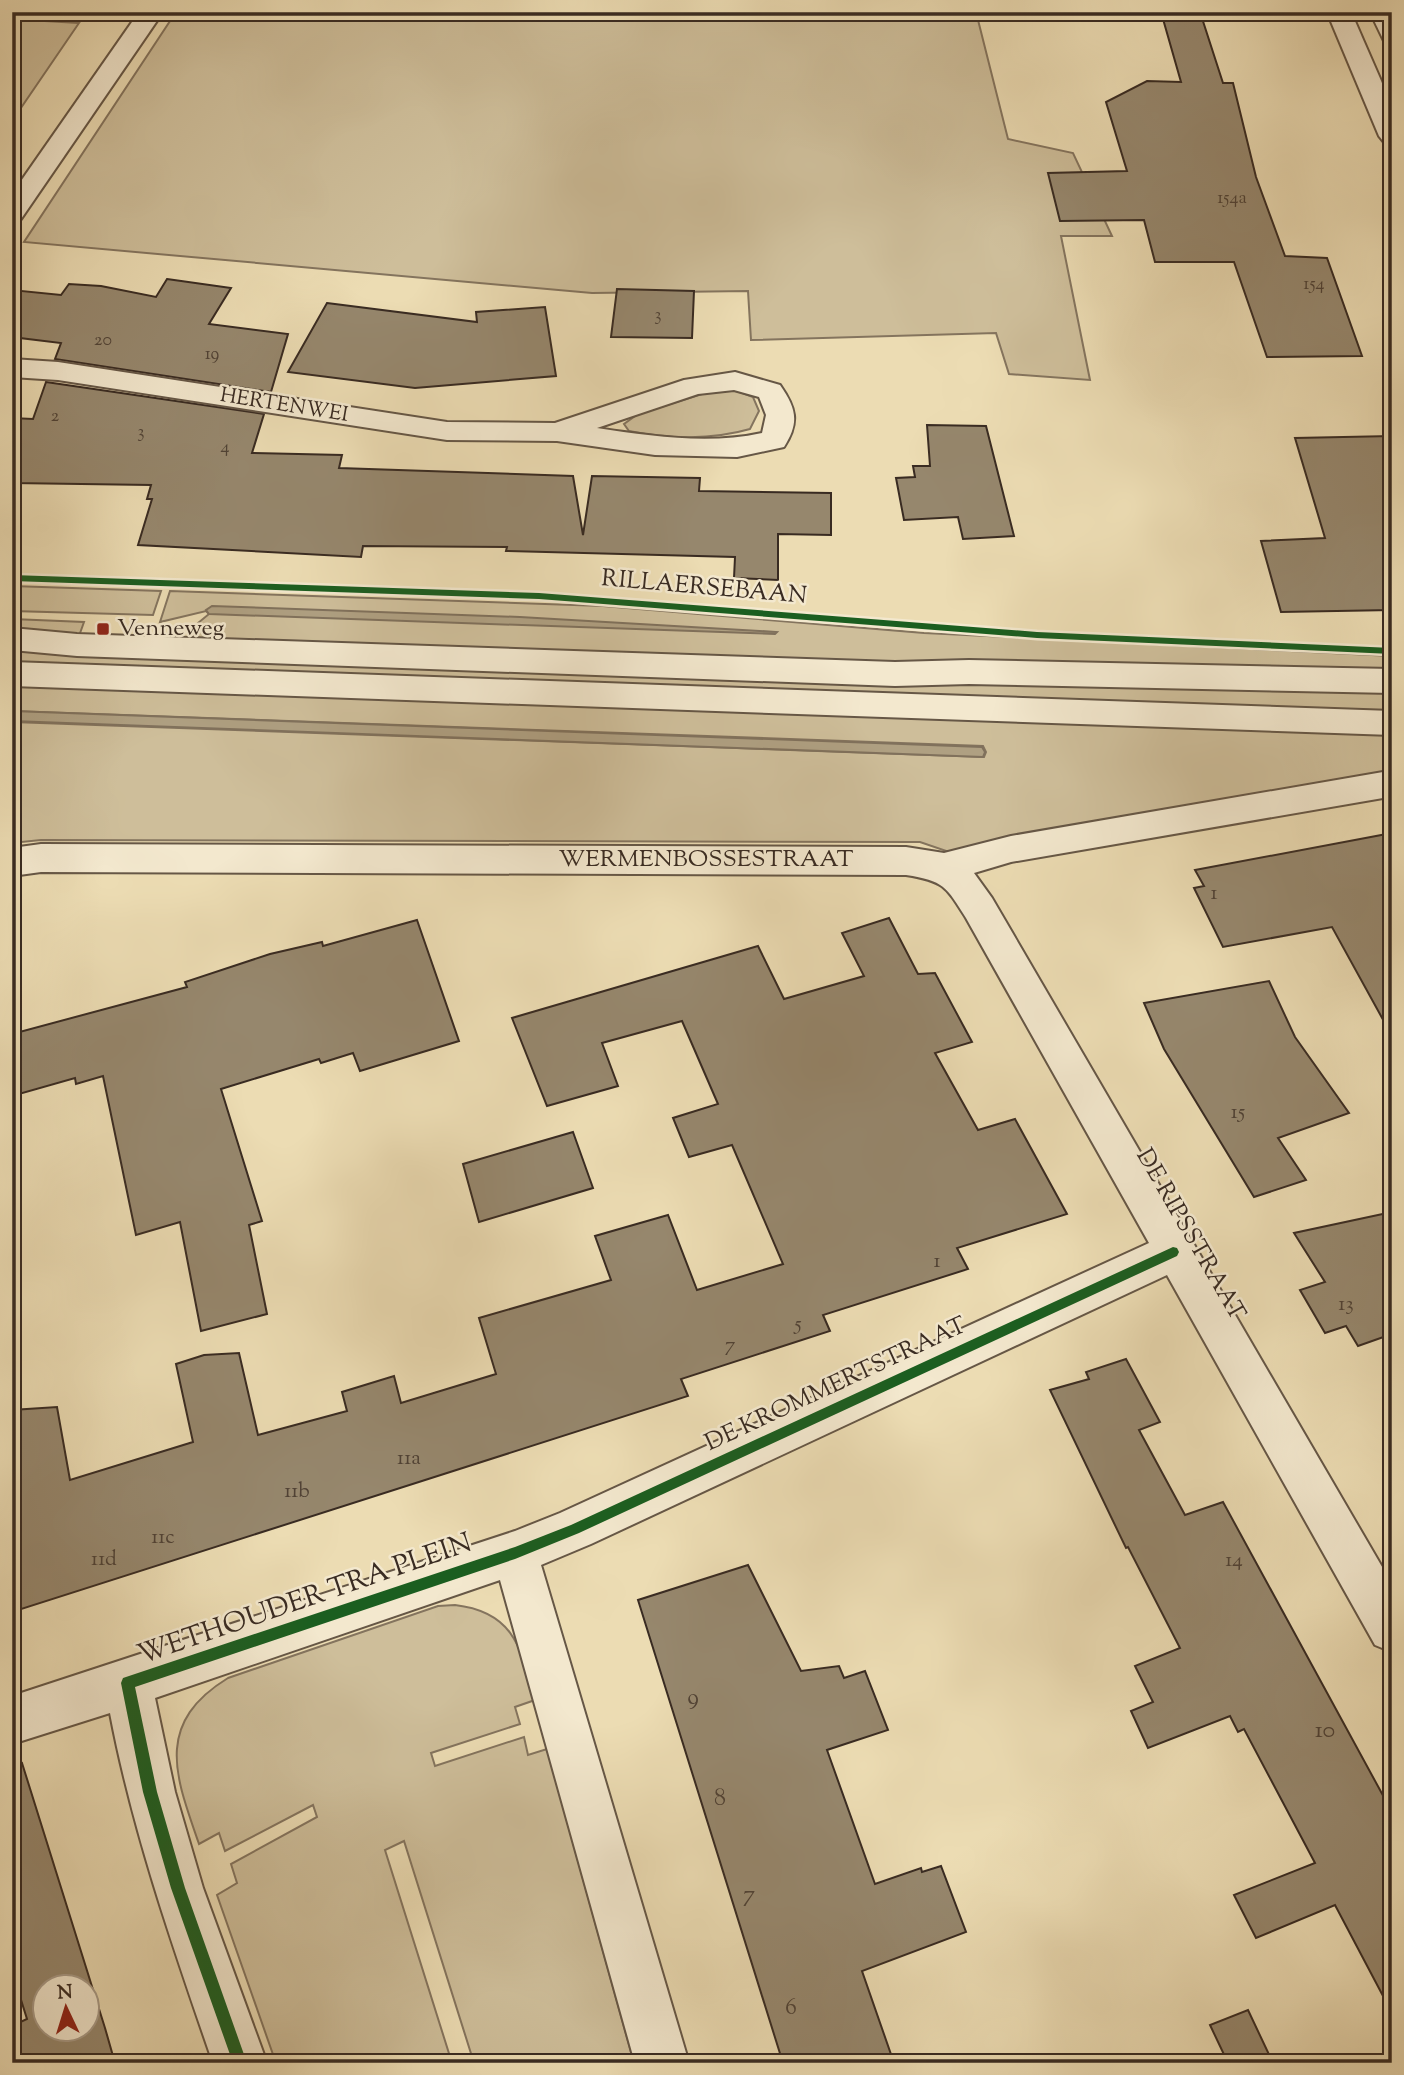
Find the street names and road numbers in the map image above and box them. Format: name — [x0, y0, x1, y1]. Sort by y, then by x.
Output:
street label: HERTENWEI — [218, 381, 350, 431]
street label: RILLAERSEBAAN — [600, 562, 808, 614]
street label: WERMENBOSSESTRAAT — [559, 843, 854, 877]
street label: DE RIPSSTRAAT — [1127, 1143, 1253, 1327]
street label: DE KROMMERTSTRAAT — [699, 1309, 973, 1461]
street label: WETHOUDER TRA PLEIN — [132, 1524, 478, 1676]

